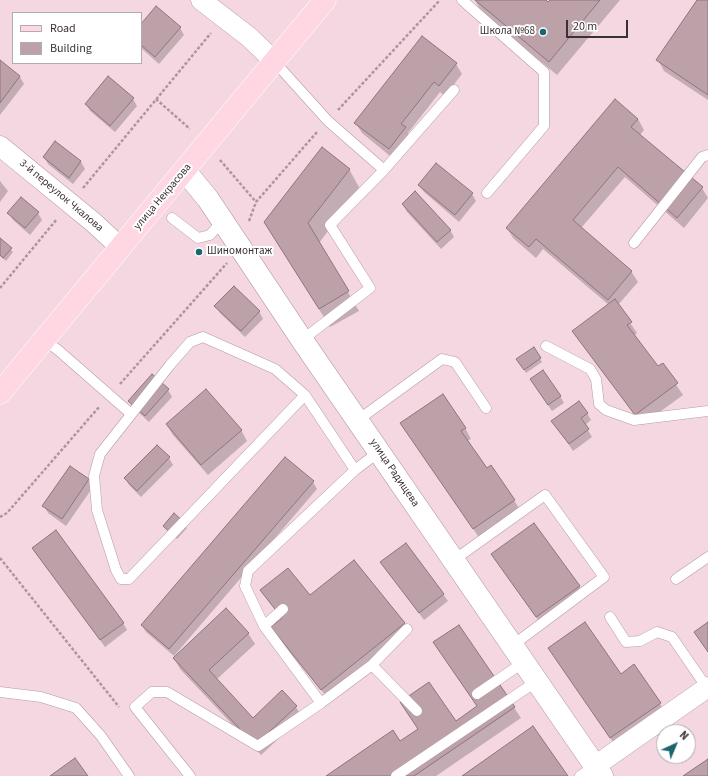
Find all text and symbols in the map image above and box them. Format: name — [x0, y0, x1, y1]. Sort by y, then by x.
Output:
legend — [12, 12, 142, 64]
scale bar — [568, 12, 630, 38]
text: 20 m — [573, 18, 597, 35]
text: Road — [50, 20, 76, 37]
place label: Школа №68 — [480, 25, 535, 39]
marker: Школа №68 — [538, 27, 548, 37]
text: Building — [50, 40, 92, 57]
street label: 3-й переулок Чкалова — [16, 157, 106, 235]
street label: улица Некрасова — [131, 161, 195, 233]
place label: Шиномонтаж — [207, 245, 272, 259]
marker: Шиномонтаж — [194, 247, 204, 257]
street label: улица Радищева — [366, 436, 422, 510]
north arrow — [656, 724, 696, 764]
text: N — [676, 728, 692, 744]

